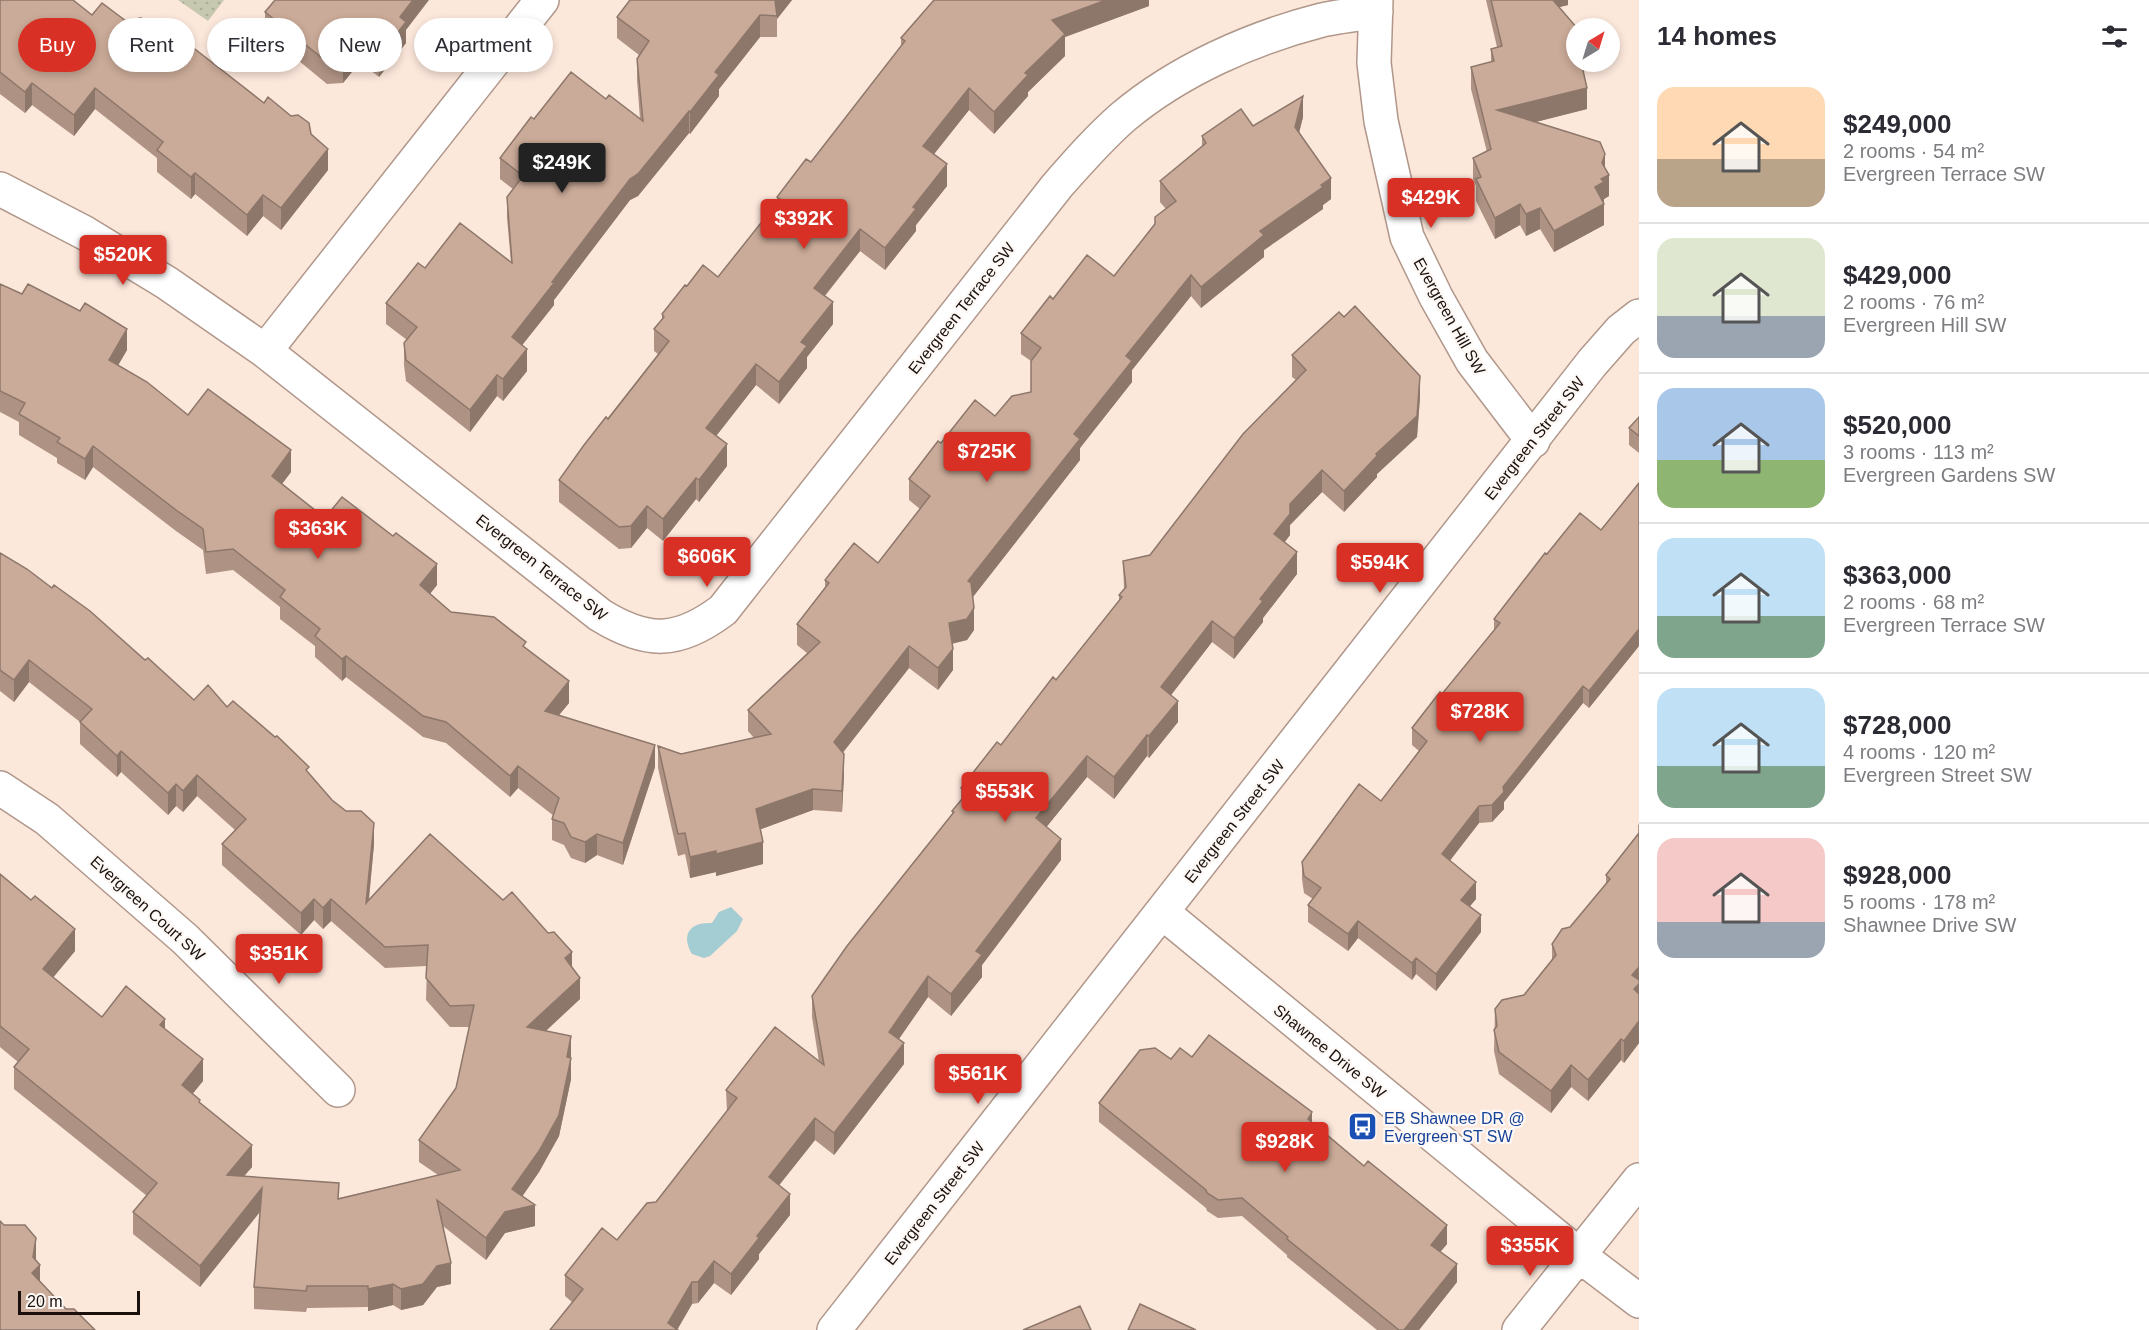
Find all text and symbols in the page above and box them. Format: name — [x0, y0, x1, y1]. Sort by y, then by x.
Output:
chip: Buy — [18, 18, 96, 72]
chip: Rent — [108, 18, 195, 72]
chip: Filters — [207, 18, 306, 72]
chip: New — [318, 18, 402, 72]
chip: Apartment — [414, 18, 553, 72]
north arrow — [1566, 18, 1620, 72]
map controls — [1566, 18, 1620, 72]
icon: filters — [2098, 20, 2131, 53]
text: 14 homes — [1657, 21, 1777, 51]
text: $249,000 — [1843, 109, 1951, 139]
icon: home — [1705, 111, 1777, 183]
text: 2 rooms · 54 m² — [1843, 140, 1984, 162]
pin: $249K — [520, 143, 604, 194]
text: $249K — [533, 151, 591, 173]
text: Evergreen Terrace SW — [1843, 163, 2045, 185]
pin: $429K — [1389, 178, 1473, 229]
text: $429K — [1402, 186, 1460, 208]
pin: $392K — [762, 199, 846, 250]
text: $392K — [775, 207, 833, 229]
pin: $520K — [81, 235, 165, 286]
street label: Evergreen Terrace SW — [905, 239, 1018, 377]
text: $520K — [94, 243, 152, 265]
street label: Evergreen Hill SW — [1410, 255, 1489, 378]
text: $429,000 — [1843, 260, 1951, 290]
icon: home — [1705, 262, 1777, 334]
text: 2 rooms · 76 m² — [1843, 291, 1984, 313]
text: Evergreen Hill SW — [1843, 314, 2006, 336]
street label: Evergreen Street SW — [1481, 373, 1588, 503]
text: $520,000 — [1843, 410, 1951, 440]
icon: home — [1705, 412, 1777, 484]
pin: $725K — [945, 432, 1029, 483]
text: $725K — [958, 440, 1016, 462]
text: 3 rooms · 113 m² — [1843, 441, 1994, 463]
text: Evergreen Gardens SW — [1843, 464, 2055, 486]
pin: $363K — [276, 509, 360, 560]
street label: Evergreen Terrace SW — [473, 511, 611, 624]
text: $363K — [289, 517, 347, 539]
pin: $606K — [665, 537, 749, 588]
pin: $594K — [1338, 543, 1422, 594]
text: $606K — [678, 545, 736, 567]
text: $594K — [1351, 551, 1409, 573]
text: $363,000 — [1843, 560, 1951, 590]
icon: home — [1705, 562, 1777, 634]
text: 2 rooms · 68 m² — [1843, 591, 1984, 613]
text: Evergreen Terrace SW — [1843, 614, 2045, 636]
pin: $728K — [1438, 692, 1522, 743]
text: $728K — [1451, 700, 1509, 722]
text: $728,000 — [1843, 710, 1951, 740]
icon: home — [1705, 712, 1777, 784]
text: 4 rooms · 120 m² — [1843, 741, 1995, 763]
street label: Evergreen Street SW — [1181, 756, 1288, 886]
text: Evergreen Street SW — [1843, 764, 2032, 786]
pin: $553K — [963, 772, 1047, 823]
text: $553K — [976, 780, 1034, 802]
street label: Evergreen Court SW — [87, 853, 209, 965]
text: $928,000 — [1843, 860, 1951, 890]
icon: home — [1705, 862, 1777, 934]
text: 5 rooms · 178 m² — [1843, 891, 1995, 913]
text: Shawnee Drive SW — [1843, 914, 2016, 936]
pin: $351K — [237, 934, 321, 985]
text: $351K — [250, 942, 308, 964]
street label: Shawnee Drive SW — [1270, 1001, 1390, 1102]
pin: $561K — [936, 1054, 1020, 1105]
text: $561K — [949, 1062, 1007, 1084]
place label: EB Shawnee DR @ Evergreen ST SW — [1384, 1110, 1525, 1145]
bus stop icon: EB Shawnee DR @ Evergreen ST SW — [1347, 1111, 1379, 1143]
pin: $928K — [1243, 1122, 1327, 1173]
text: $928K — [1256, 1130, 1314, 1152]
street label: Evergreen Street SW — [881, 1138, 988, 1268]
pin: $355K — [1488, 1226, 1572, 1277]
text: $355K — [1501, 1234, 1559, 1256]
scale bar — [18, 1288, 140, 1316]
text: 20 m — [27, 1293, 63, 1310]

